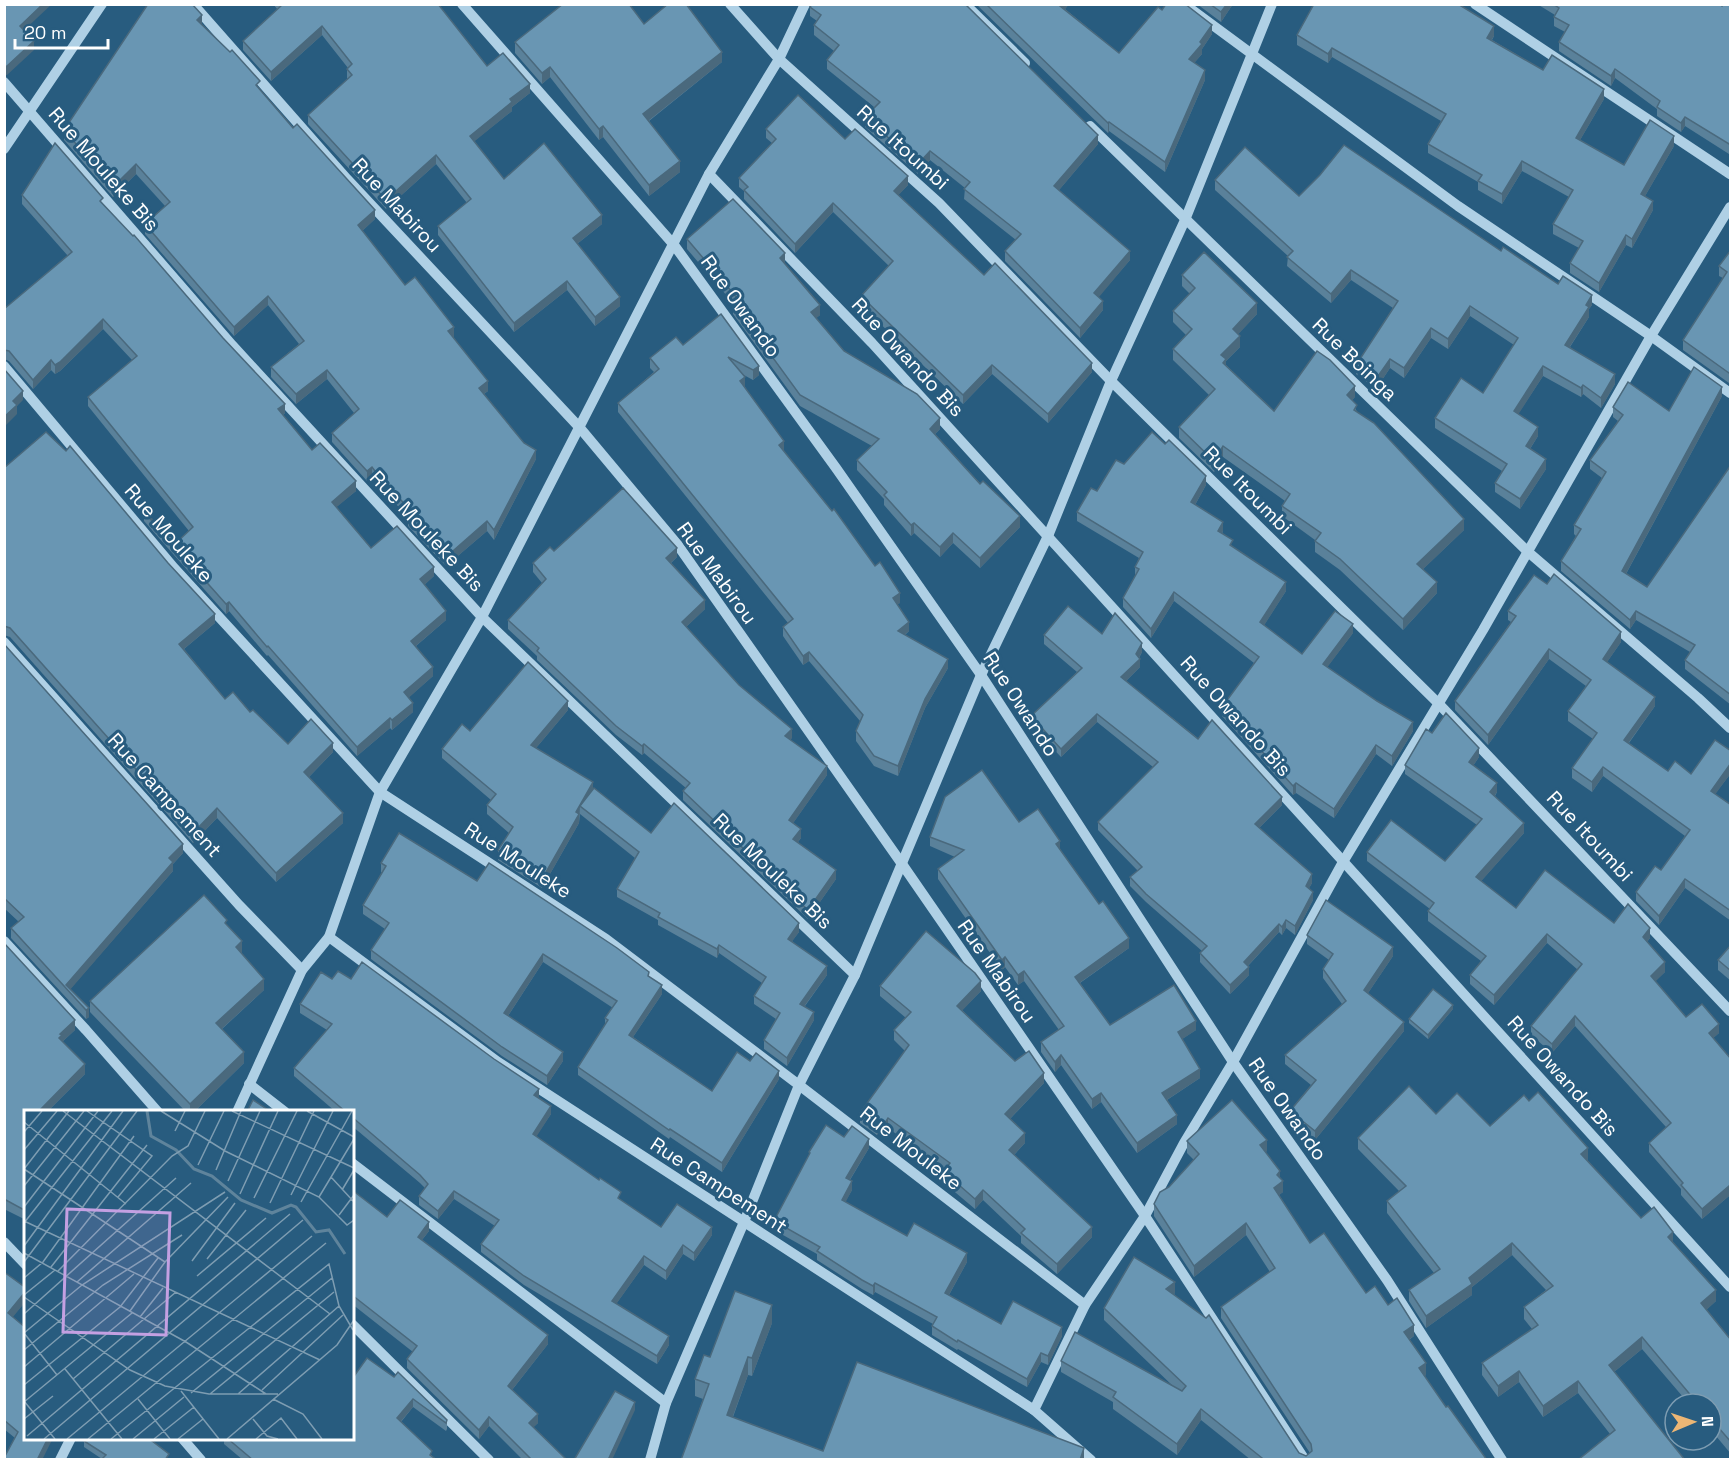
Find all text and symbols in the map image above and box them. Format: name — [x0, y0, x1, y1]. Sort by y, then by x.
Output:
scale bar — [15, 12, 108, 50]
text: 20 m — [24, 21, 67, 44]
street label: Rue Itoumbi — [852, 99, 954, 195]
street label: Rue Mouleke Bis — [43, 101, 165, 237]
street label: Rue Mabirou — [347, 152, 447, 258]
street label: Rue Owando — [695, 250, 787, 362]
street label: Rue Owando Bis — [846, 292, 970, 422]
street label: Rue Boinga — [1307, 312, 1403, 406]
street label: Rue Itoumbi — [1198, 440, 1298, 540]
street label: Rue Mouleke Bis — [364, 465, 490, 597]
street label: Rue Mouleke — [119, 478, 219, 588]
street label: Rue Mabirou — [671, 517, 763, 629]
street label: Rue Owando — [977, 647, 1065, 761]
street label: Rue Owando Bis — [1175, 650, 1297, 782]
street label: Rue Campement — [102, 727, 228, 863]
street label: Rue Itoumbi — [1541, 785, 1639, 887]
street label: Rue Mouleke Bis — [708, 807, 838, 935]
street label: Rue Mouleke — [460, 816, 576, 904]
street label: Rue Mabirou — [952, 914, 1042, 1028]
street label: Rue Owando Bis — [1502, 1010, 1624, 1142]
street label: Rue Owando — [1243, 1052, 1333, 1166]
street label: Rue Mouleke — [855, 1100, 967, 1196]
inset map — [24, 1110, 354, 1440]
street label: Rue Campement — [646, 1131, 792, 1239]
north arrow — [1663, 1392, 1723, 1452]
text: N — [1697, 1416, 1718, 1427]

